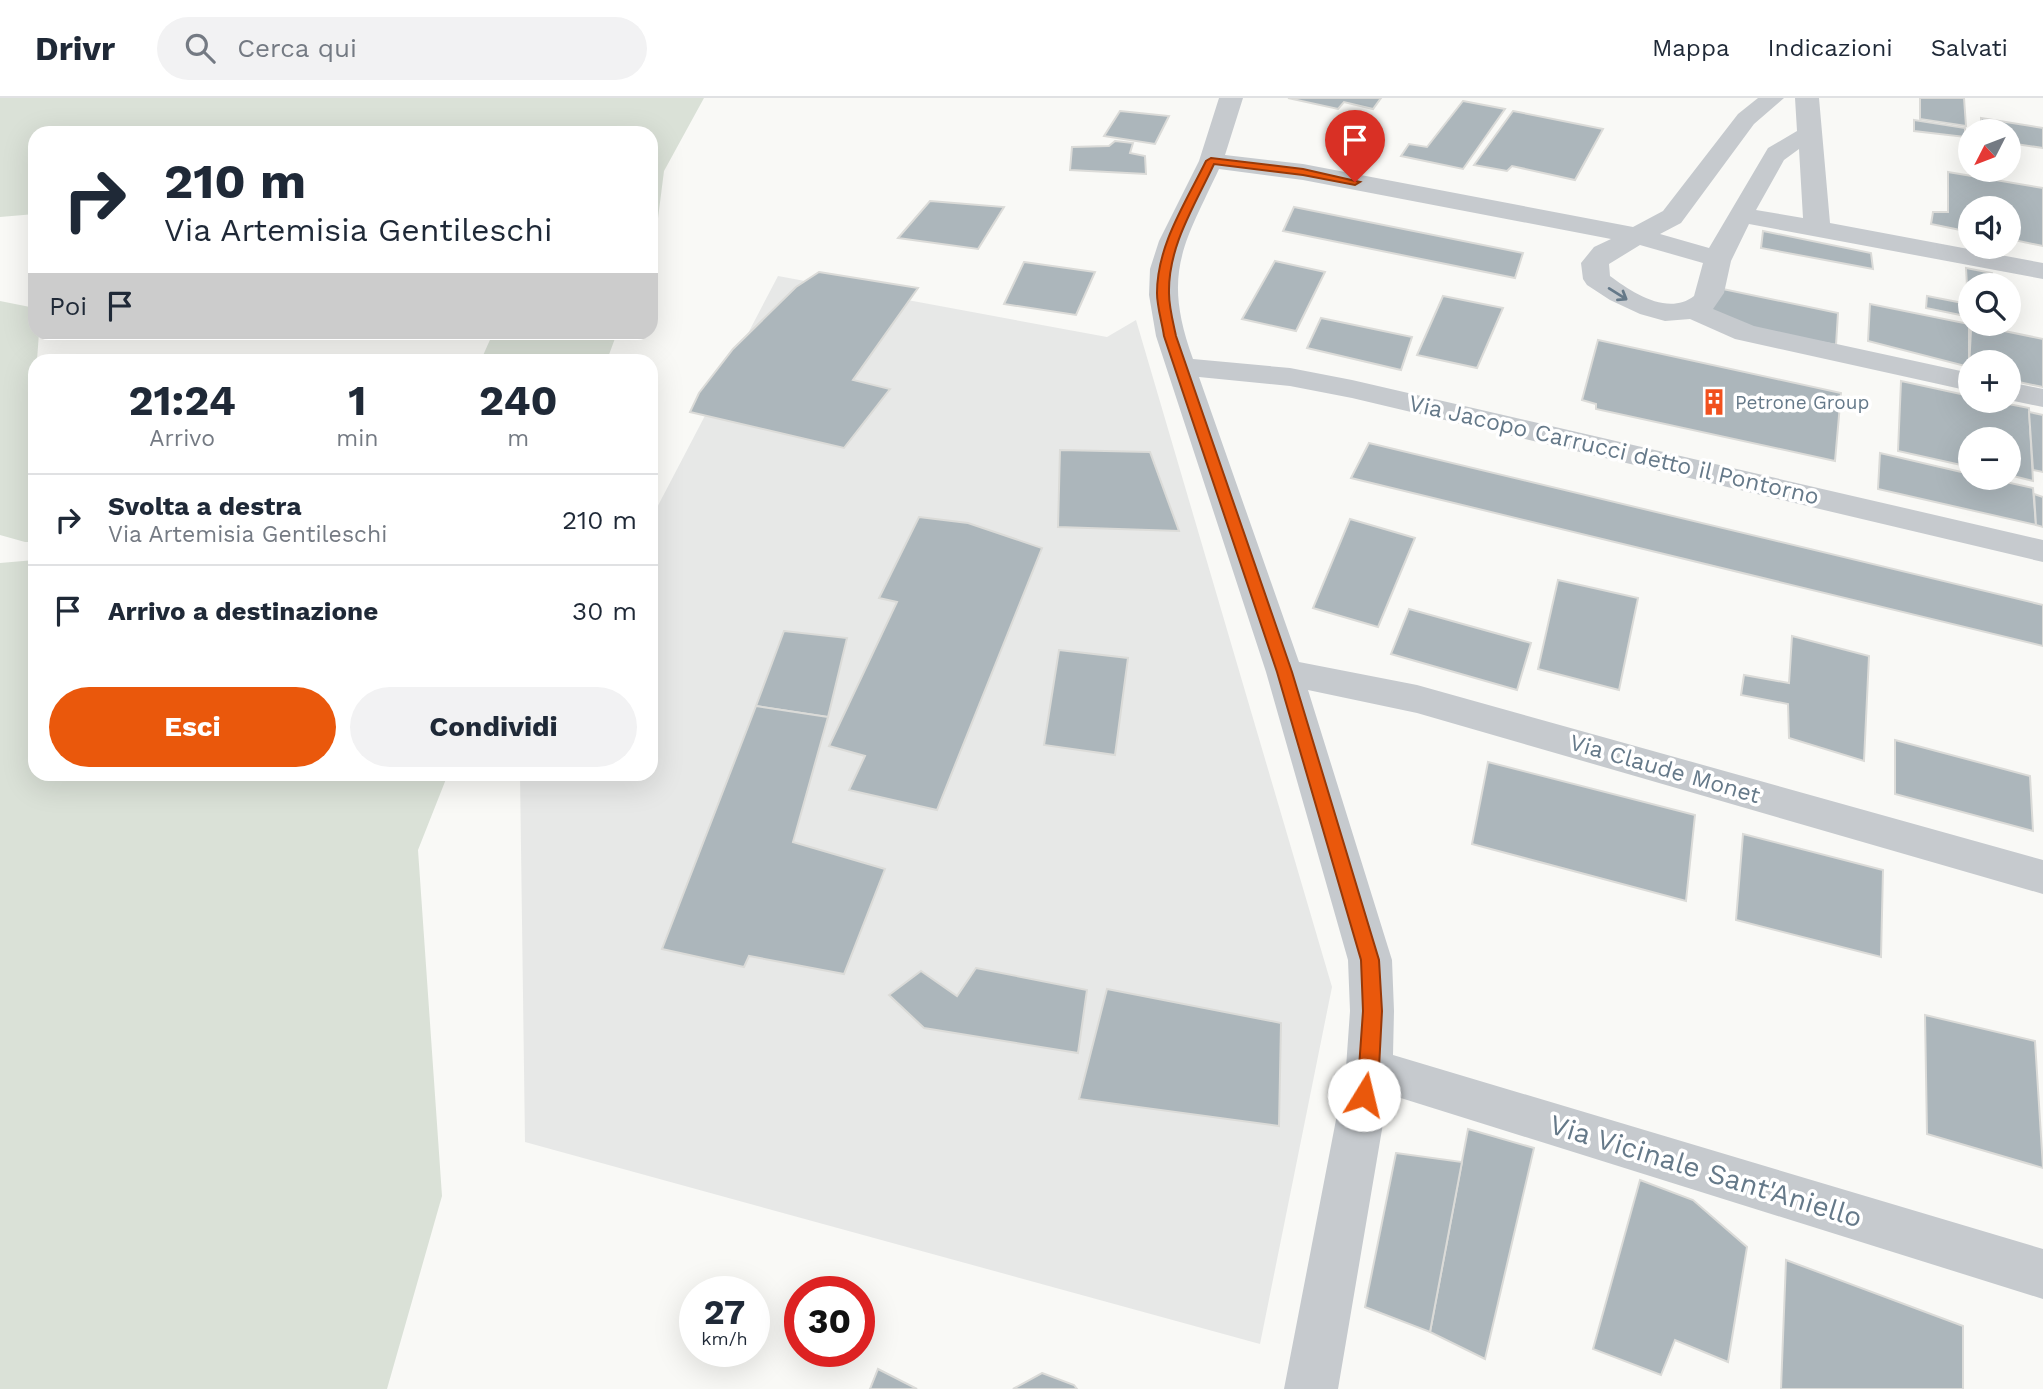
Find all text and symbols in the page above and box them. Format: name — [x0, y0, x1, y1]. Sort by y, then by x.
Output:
search box — [157, 17, 647, 80]
text: Drivr — [35, 29, 115, 68]
icon: search — [181, 29, 219, 67]
text: Cerca qui — [237, 33, 357, 63]
text: Mappa — [1652, 34, 1730, 62]
text: Indicazioni — [1768, 34, 1893, 62]
text: Salvati — [1931, 34, 2008, 62]
pin — [1325, 110, 1385, 182]
north arrow — [1958, 119, 2021, 182]
map controls — [1958, 119, 2021, 490]
icon: arrive — [1336, 121, 1374, 159]
text: 210 m — [164, 152, 306, 210]
icon: right — [49, 154, 140, 245]
button: sound — [1958, 196, 2021, 259]
text: Via Artemisia Gentileschi — [164, 211, 553, 249]
button: search — [1958, 273, 2021, 336]
icon: arrive — [101, 287, 139, 325]
one-way arrow — [1607, 288, 1627, 302]
text: Poi — [49, 291, 87, 321]
button: + — [1958, 350, 2021, 413]
text: 21:24 — [128, 376, 236, 425]
text: 1 — [348, 376, 366, 425]
text: 240 — [479, 376, 558, 425]
building icon: Petrone Group — [1699, 387, 1729, 417]
street label: Via Jacopo Carrucci detto il Pontorno — [1406, 390, 1822, 510]
place label: Petrone Group — [1735, 391, 1869, 414]
text: Arrivo — [149, 425, 215, 452]
text: min — [336, 425, 379, 452]
text: m — [507, 425, 529, 452]
button: − — [1958, 427, 2021, 490]
text: Svolta a destra — [108, 491, 301, 521]
icon: right — [49, 501, 87, 539]
text: 210 m — [562, 505, 637, 535]
text: Via Artemisia Gentileschi — [108, 521, 387, 548]
icon: arrive — [49, 592, 87, 630]
text: Arrivo a destinazione — [108, 596, 378, 626]
text: 30 m — [572, 596, 637, 626]
button: Esci — [49, 687, 336, 767]
button: Condividi — [350, 687, 637, 767]
street label: Via Claude Monet — [1567, 729, 1764, 809]
position arrow — [1327, 1058, 1401, 1132]
street label: Via Vicinale Sant'Aniello — [1546, 1108, 1866, 1234]
speed limit sign: 30 — [784, 1276, 875, 1367]
text: 27 — [704, 1291, 745, 1333]
text: km/h — [701, 1328, 748, 1349]

